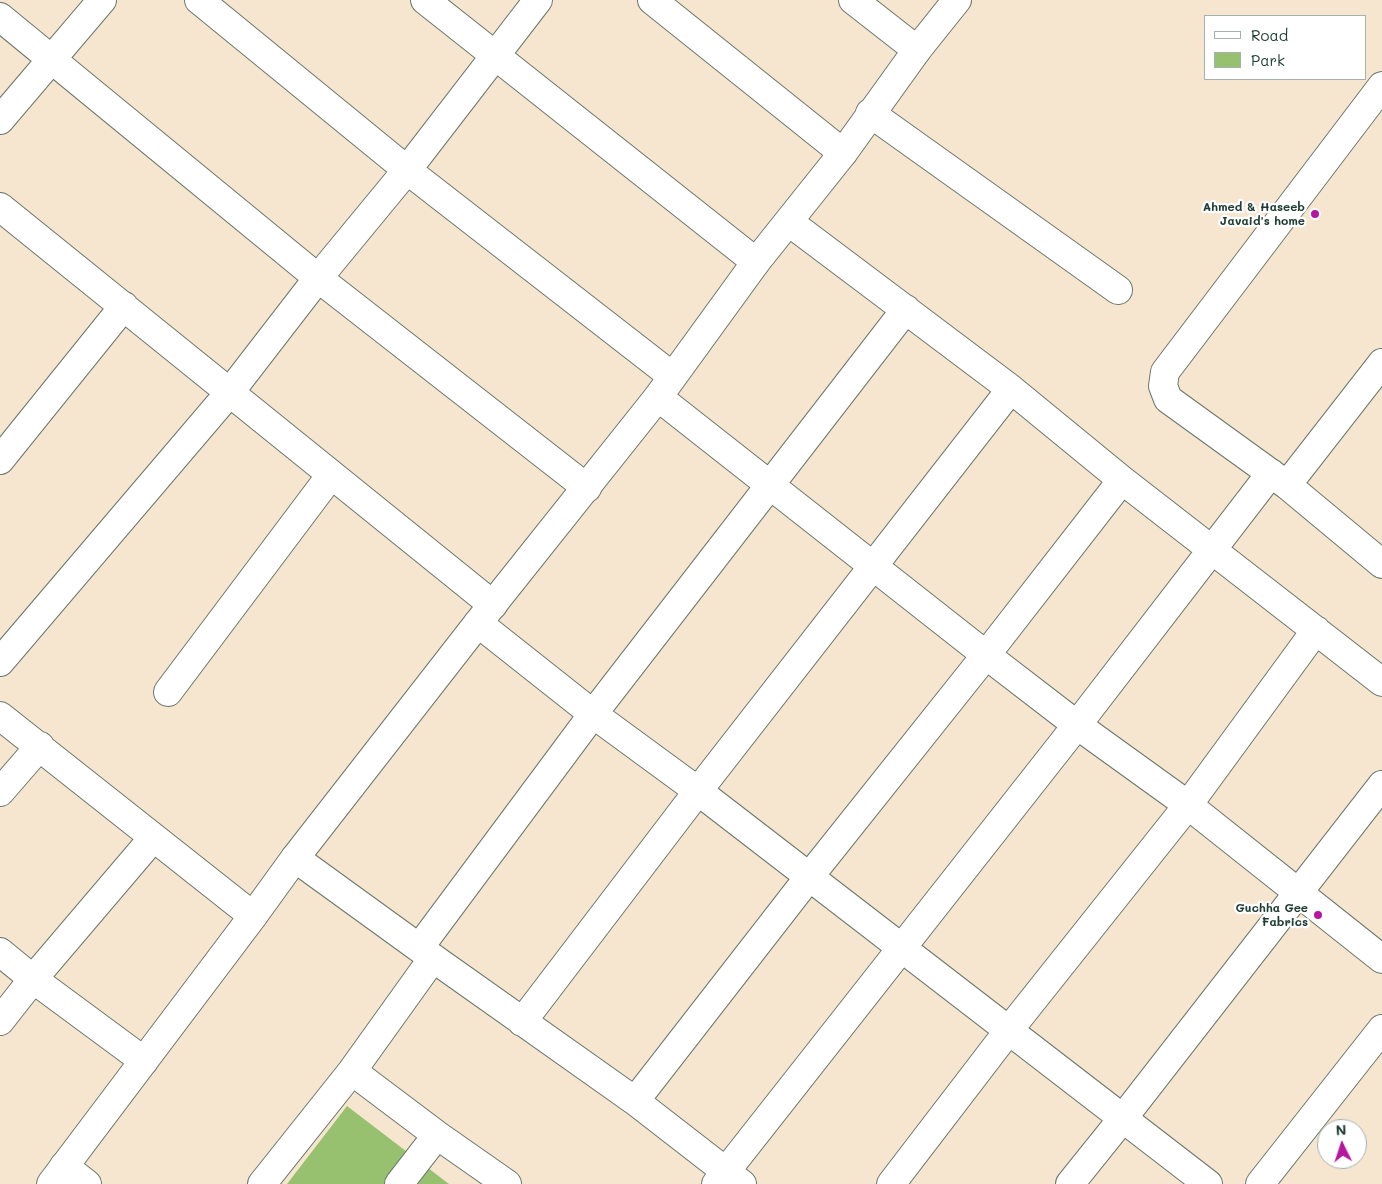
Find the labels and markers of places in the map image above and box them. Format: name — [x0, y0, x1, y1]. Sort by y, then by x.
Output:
place label: Ahmed & Haseeb Javaid's home — [1203, 200, 1305, 228]
marker: Ahmed & Haseeb Javaid's home — [1309, 208, 1321, 220]
place label: Guchha Gee Fabrics — [1236, 901, 1308, 929]
marker: Guchha Gee Fabrics — [1312, 909, 1324, 921]

